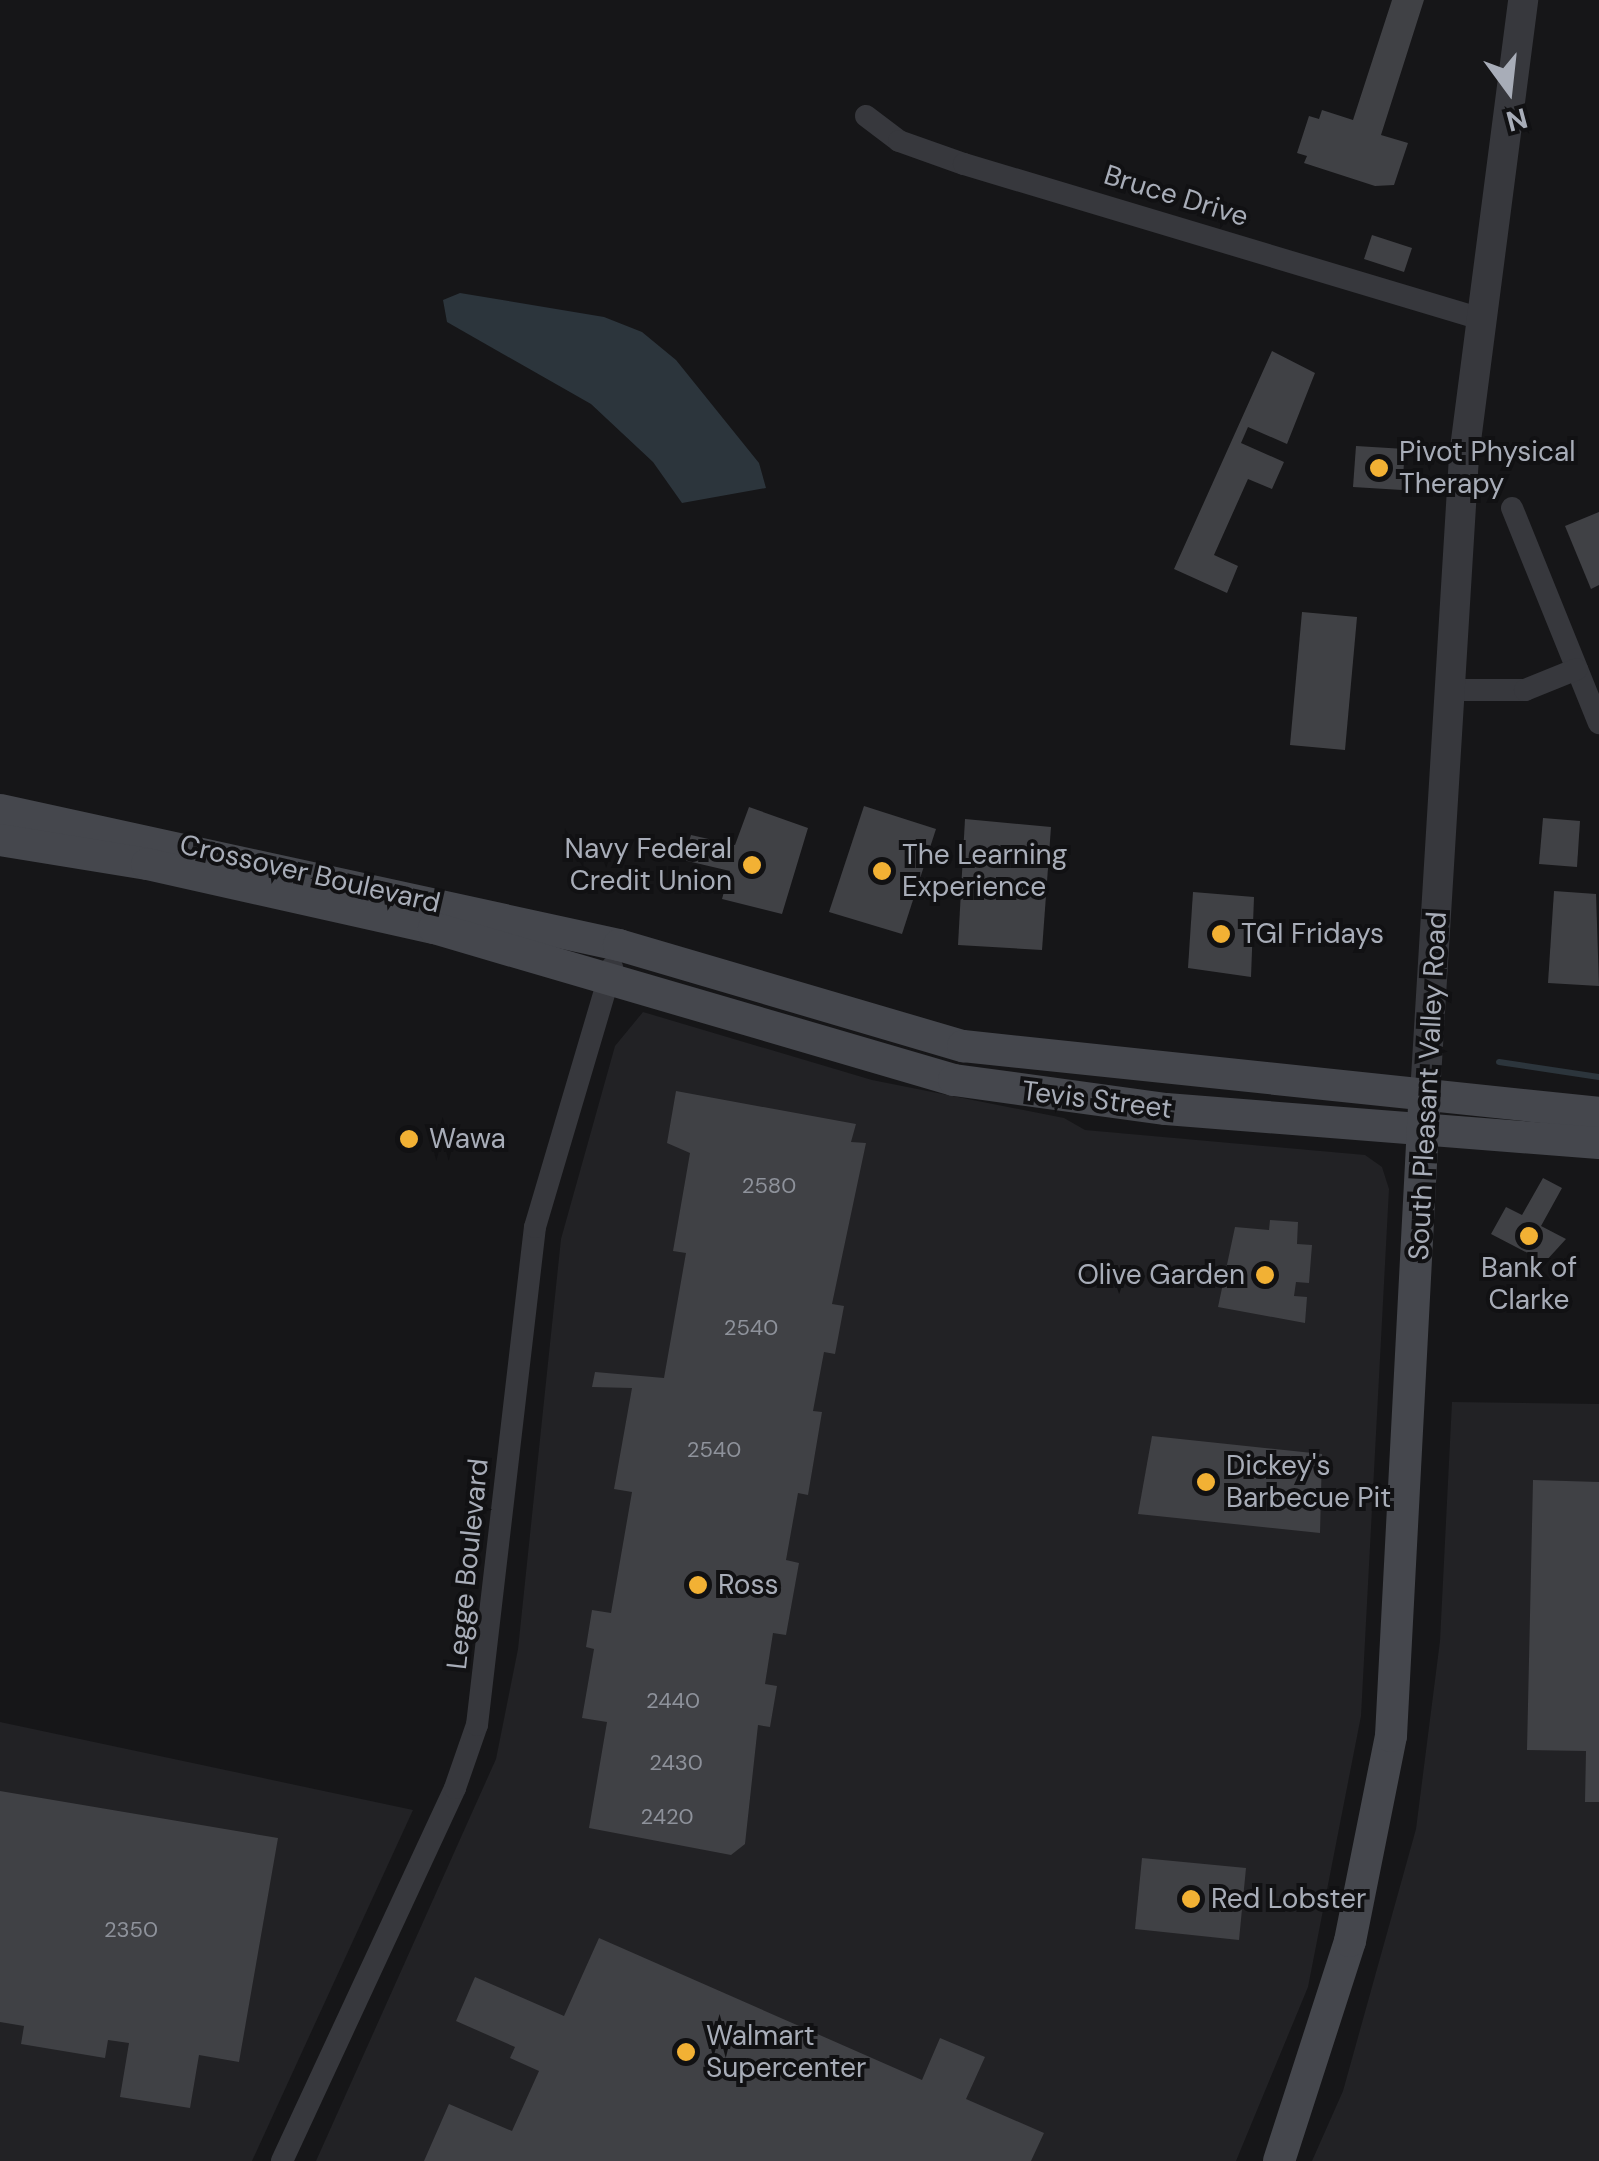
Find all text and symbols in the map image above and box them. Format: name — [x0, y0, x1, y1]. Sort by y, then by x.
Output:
north arrow — [1459, 40, 1559, 140]
text: N — [1502, 99, 1532, 140]
street label: Bruce Drive — [1100, 158, 1252, 234]
place label: Pivot Physical Therapy — [1399, 435, 1575, 501]
marker: Pivot Physical Therapy — [1368, 457, 1390, 479]
street label: Crossover Boulevard — [177, 828, 443, 920]
place label: Navy Federal Credit Union — [565, 832, 732, 898]
place label: The Learning Experience — [902, 838, 1067, 904]
marker: Navy Federal Credit Union — [741, 854, 763, 876]
marker: The Learning Experience — [871, 860, 893, 882]
street label: South Pleasant Valley Road — [1402, 911, 1454, 1261]
place label: TGI Fridays — [1241, 917, 1384, 951]
marker: TGI Fridays — [1210, 923, 1232, 945]
street label: Tevis Street — [1020, 1074, 1174, 1126]
place label: Wawa — [429, 1122, 506, 1156]
marker: Wawa — [398, 1128, 420, 1150]
house number: 2580 — [742, 1173, 796, 1199]
marker: Bank of Clarke — [1518, 1225, 1540, 1247]
place label: Bank of Clarke — [1481, 1251, 1577, 1317]
place label: Olive Garden — [1077, 1258, 1245, 1292]
marker: Olive Garden — [1254, 1264, 1276, 1286]
house number: 2540 — [724, 1315, 778, 1341]
house number: 2540 — [687, 1437, 741, 1463]
place label: Dickey's Barbecue Pit — [1226, 1449, 1391, 1515]
street label: Legge Boulevard — [440, 1457, 496, 1671]
marker: Dickey's Barbecue Pit — [1195, 1471, 1217, 1493]
place label: Ross — [718, 1568, 779, 1602]
marker: Ross — [687, 1574, 709, 1596]
house number: 2440 — [646, 1688, 700, 1714]
house number: 2430 — [649, 1750, 703, 1776]
house number: 2420 — [640, 1804, 694, 1830]
place label: Red Lobster — [1211, 1882, 1366, 1916]
marker: Red Lobster — [1180, 1888, 1202, 1910]
house number: 2350 — [104, 1917, 158, 1943]
place label: Walmart Supercenter — [706, 2019, 866, 2085]
marker: Walmart Supercenter — [675, 2041, 697, 2063]

